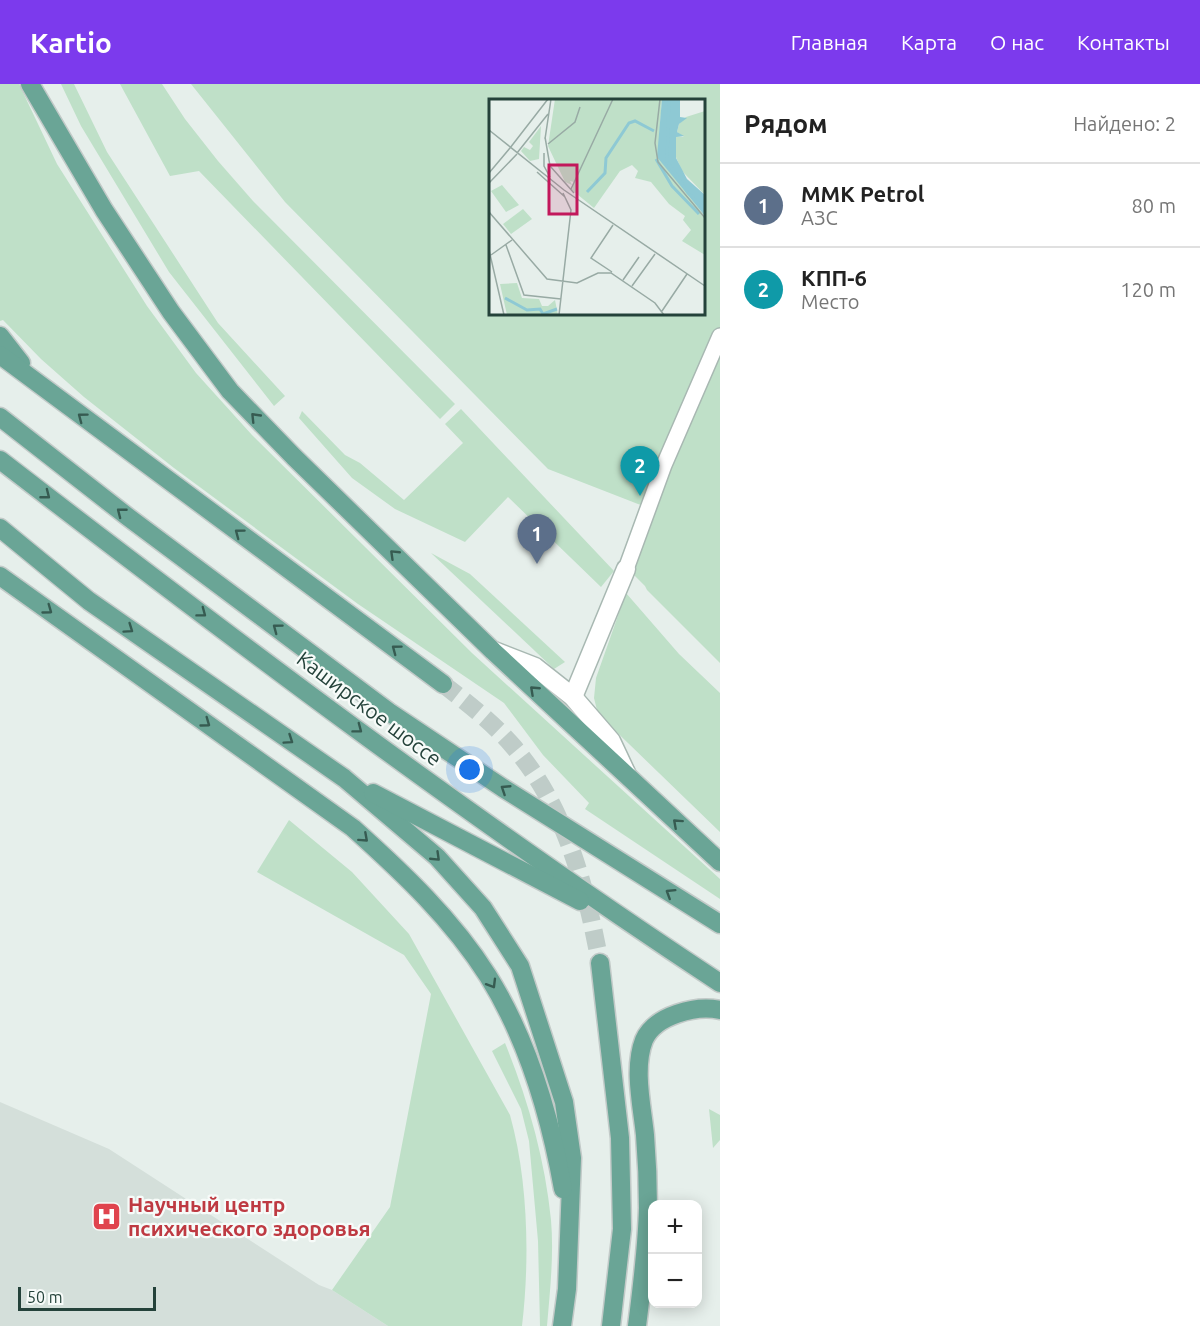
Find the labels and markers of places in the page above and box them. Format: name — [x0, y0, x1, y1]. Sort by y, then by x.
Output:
pin: 2 — [620, 446, 660, 496]
pin: 1 — [518, 514, 556, 564]
place label: Научный центр психического здоровья — [128, 1192, 371, 1240]
hospital icon: Научный центр психического здоровья — [91, 1201, 123, 1233]

